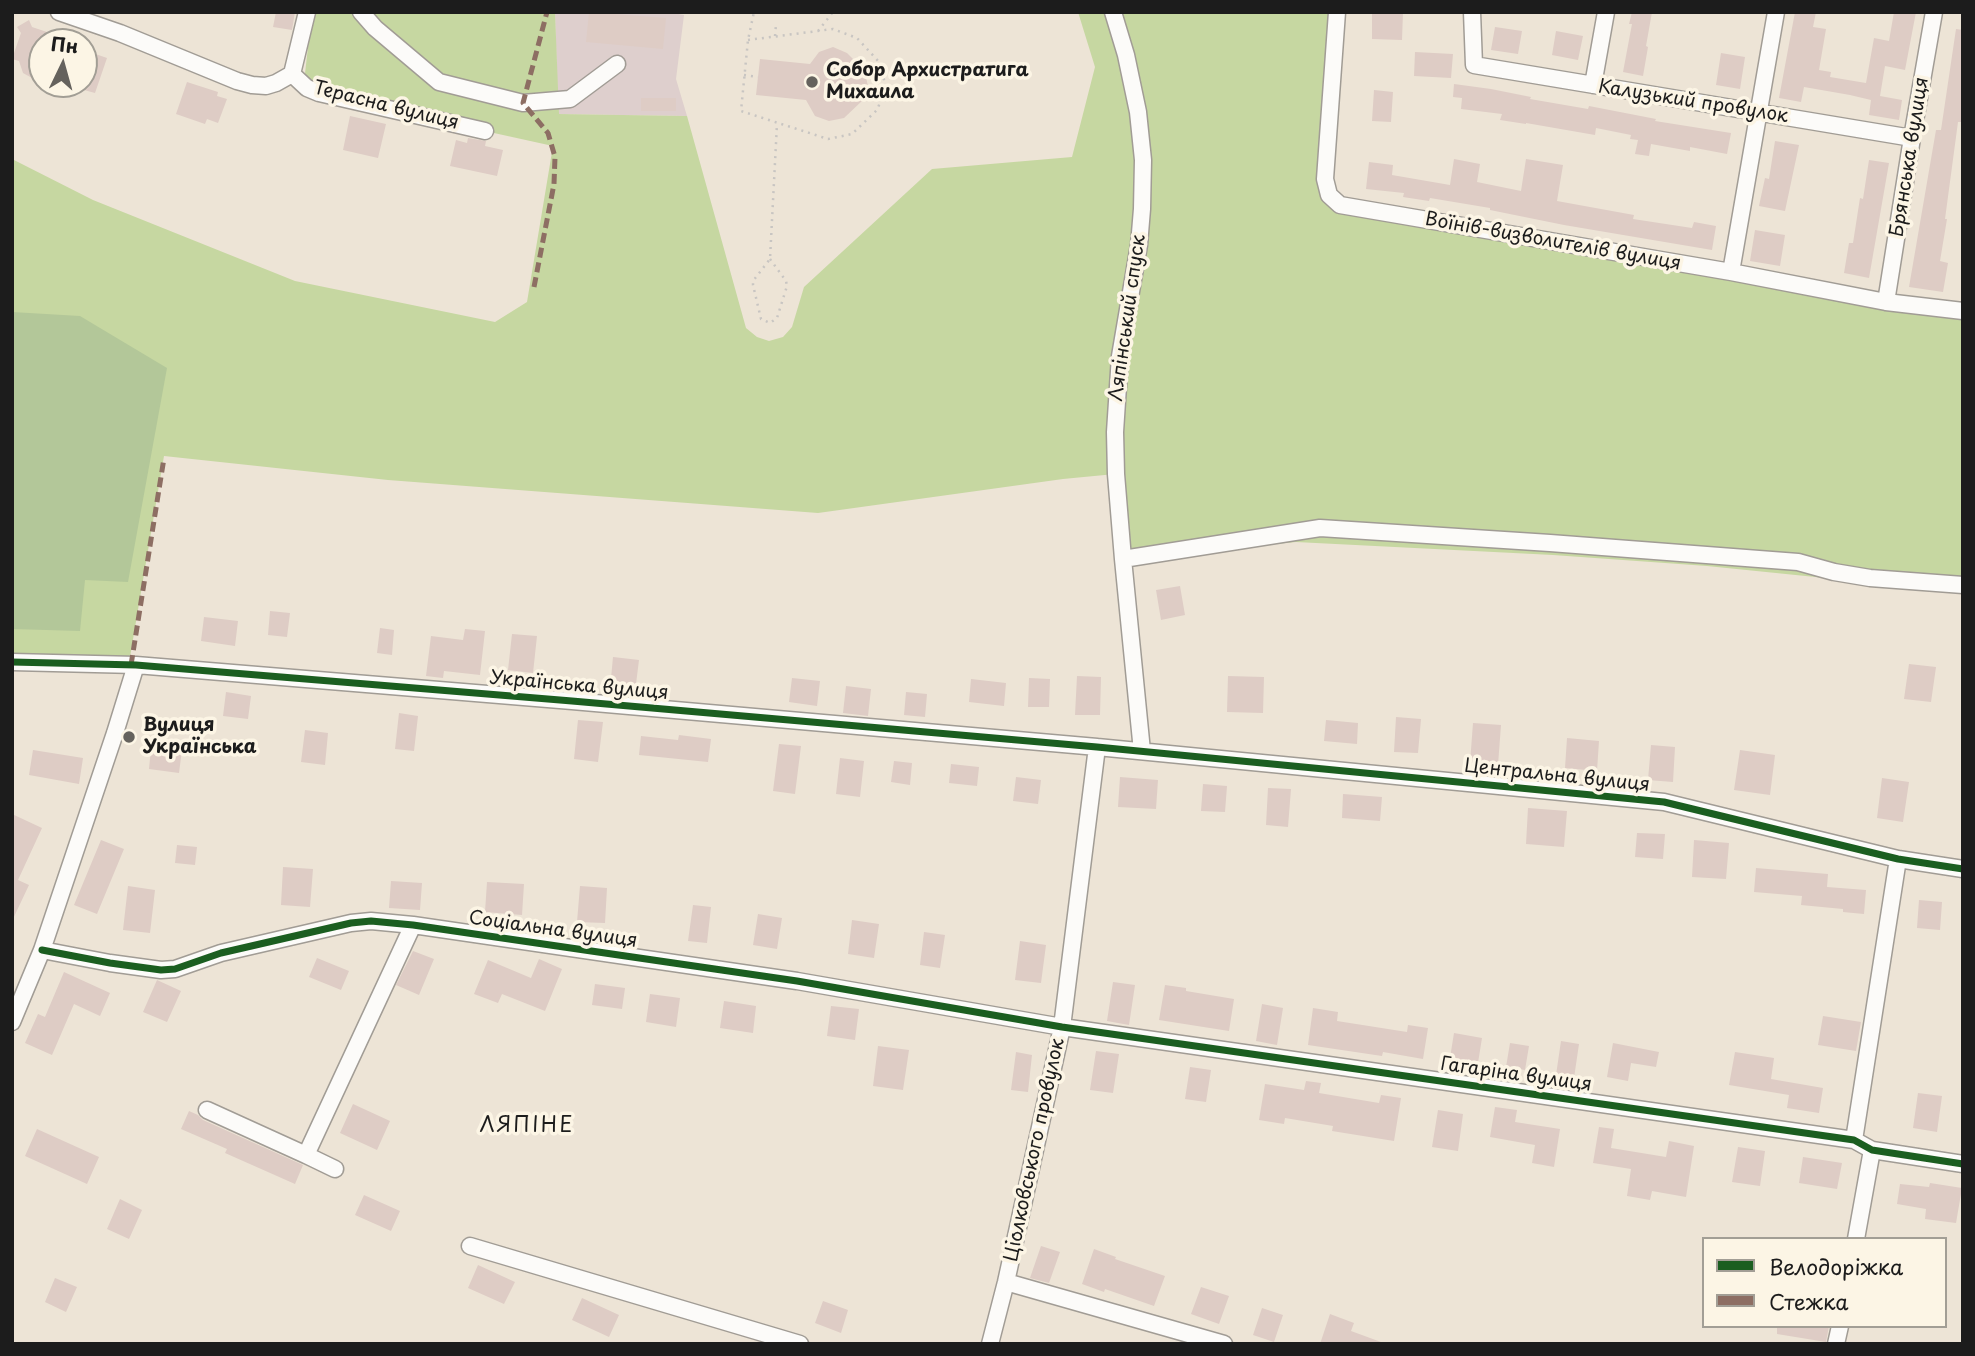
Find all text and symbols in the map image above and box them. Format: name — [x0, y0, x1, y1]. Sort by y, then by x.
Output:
north arrow — [28, 28, 98, 98]
text: Пн — [50, 29, 80, 59]
place label: Собор Архистратига Михаила — [826, 60, 1029, 104]
marker: Собор Архистратига Михаила — [804, 74, 820, 90]
street label: Брянська вулиця — [1886, 75, 1934, 239]
street label: Калузький провулок — [1596, 76, 1790, 128]
street label: Терасна вулиця — [311, 77, 461, 135]
street label: Воїнів-визволителів вулиця — [1423, 208, 1683, 276]
street label: Ляпінський спуск — [1105, 233, 1151, 403]
street label: Українська вулиця — [489, 667, 669, 705]
place label: Вулиця Українська — [143, 715, 256, 759]
marker: Вулиця Українська — [121, 729, 137, 745]
street label: Центральна вулиця — [1463, 755, 1651, 797]
street label: Соціальна вулиця — [467, 907, 639, 953]
street label: Ціолковського провулок — [1000, 1036, 1070, 1264]
street label: Гагаріна вулиця — [1439, 1053, 1593, 1097]
district label: ЛЯПІНЕ — [481, 1113, 573, 1139]
legend — [1702, 1237, 1947, 1328]
text: Велодоріжка — [1769, 1250, 1903, 1282]
text: Стежка — [1769, 1285, 1849, 1317]

